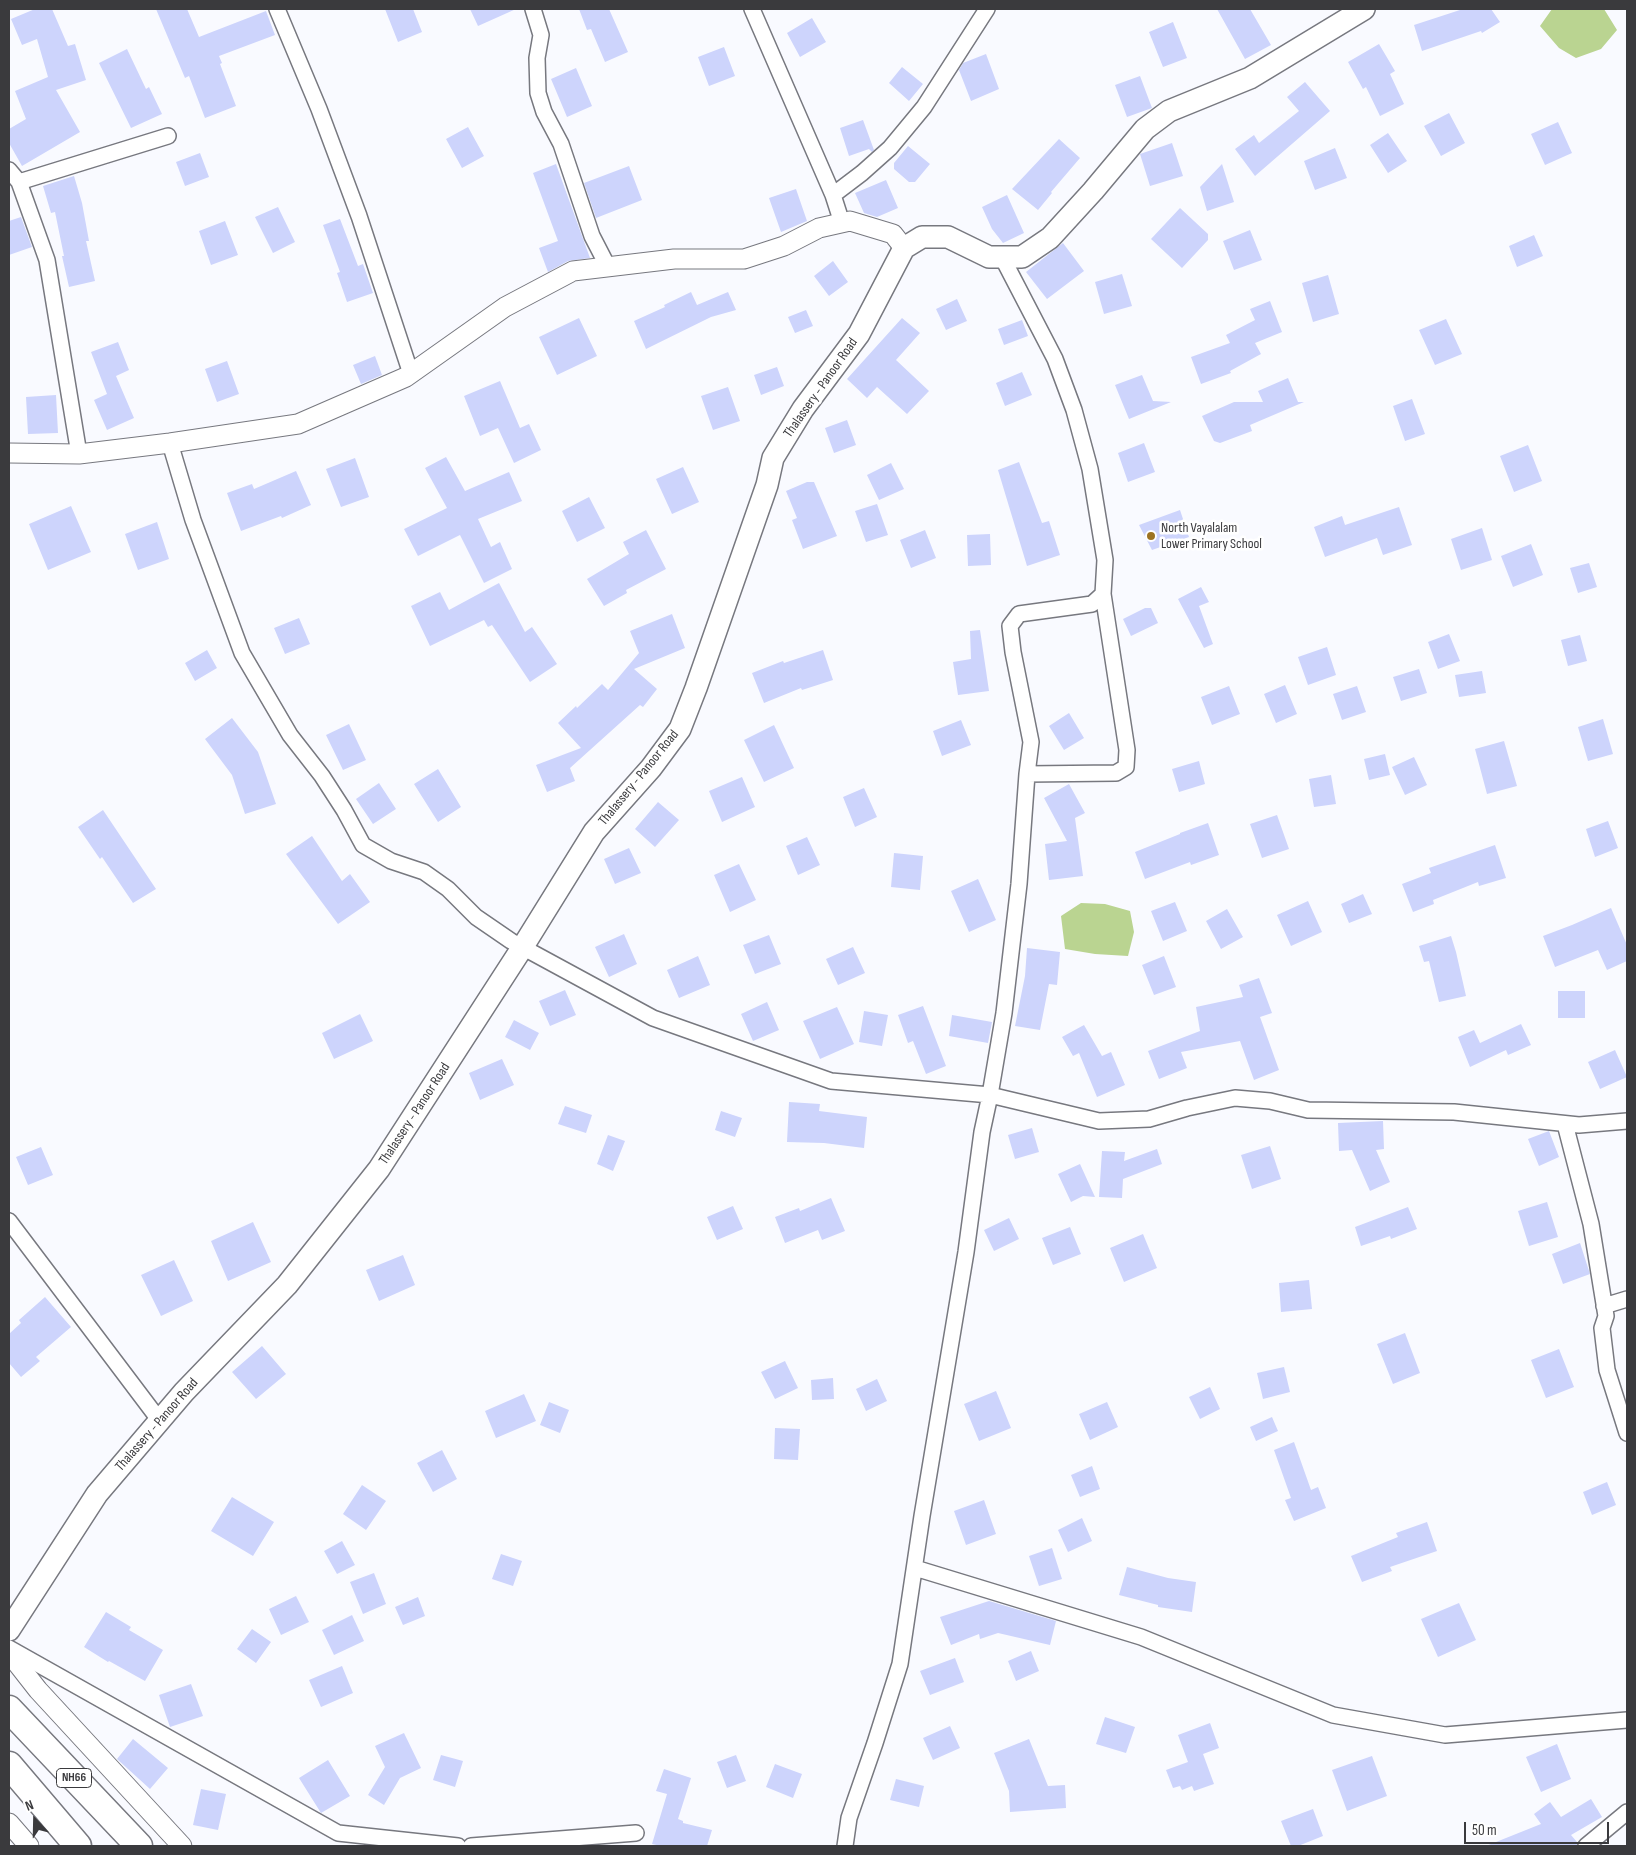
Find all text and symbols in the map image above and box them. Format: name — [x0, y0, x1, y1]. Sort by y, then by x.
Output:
street label: Thalassery - Panoor Road — [780, 335, 862, 441]
place label: North Vayalalam Lower Primary School — [1161, 520, 1262, 552]
marker: North Vayalalam Lower Primary School — [1145, 530, 1157, 542]
street label: Thalassery - Panoor Road — [595, 727, 683, 829]
street label: Thalassery - Panoor Road — [376, 1060, 454, 1168]
street label: Thalassery - Panoor Road — [112, 1375, 202, 1475]
road number: NH66 — [56, 1769, 92, 1788]
north arrow — [10, 1795, 60, 1845]
text: N — [23, 1796, 36, 1815]
scale bar — [1466, 1812, 1611, 1844]
text: 50 m — [1472, 1821, 1497, 1840]

